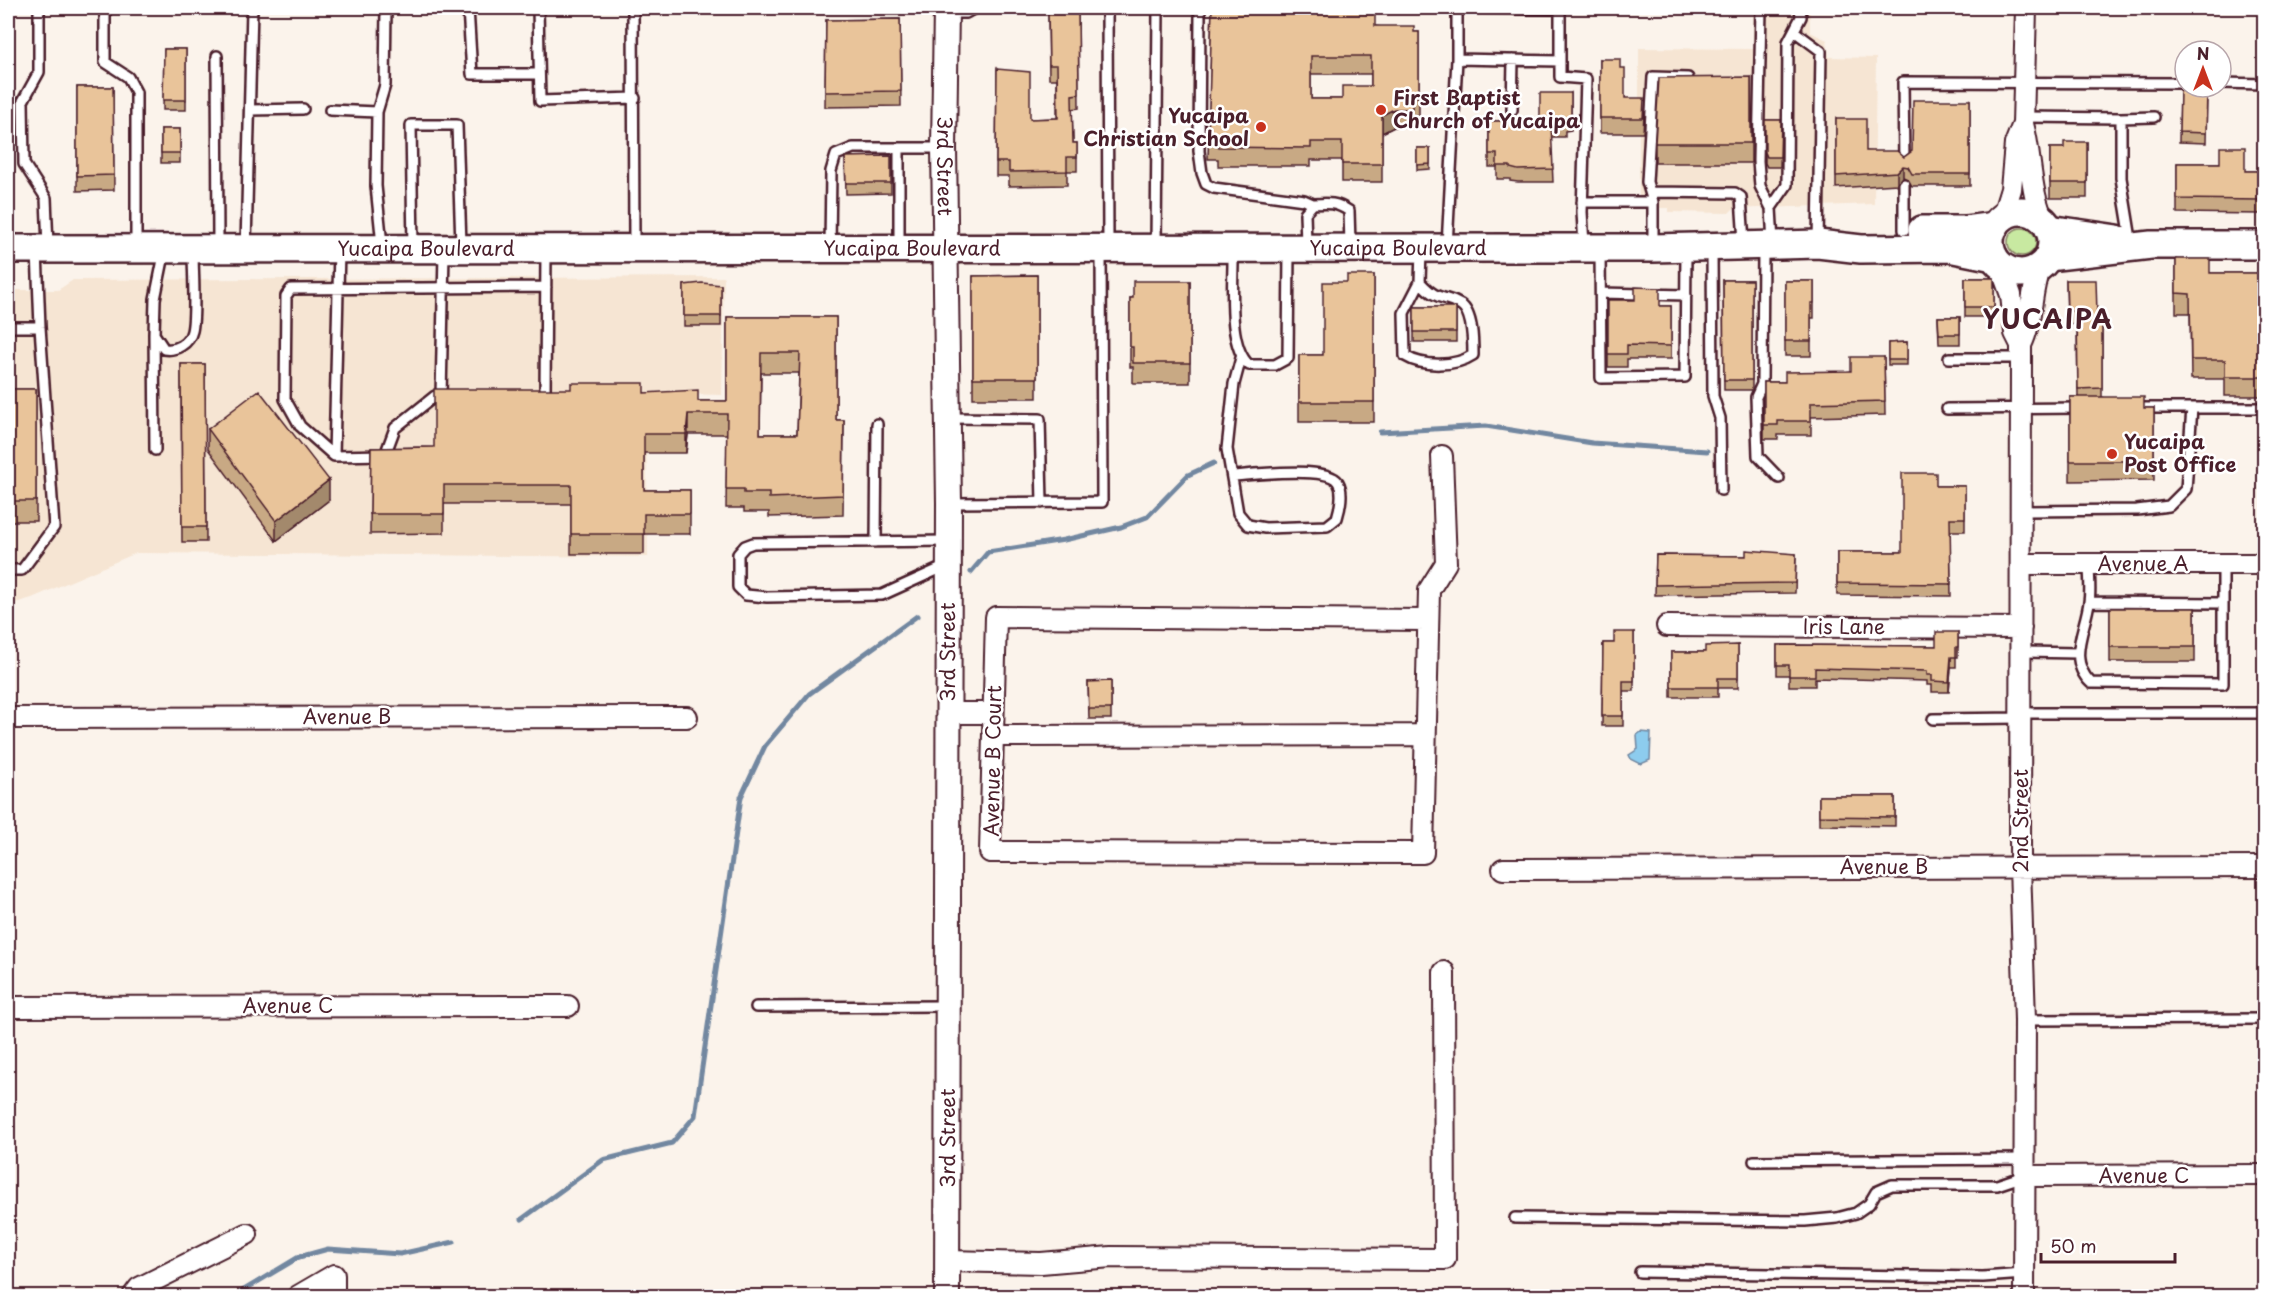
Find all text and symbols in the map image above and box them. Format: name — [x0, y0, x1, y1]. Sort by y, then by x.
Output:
north arrow — [2173, 39, 2233, 99]
text: N — [2197, 41, 2209, 65]
place label: First Baptist Church of Yucaipa — [1393, 82, 1580, 135]
place label: Yucaipa Christian School — [1083, 100, 1249, 153]
marker: First Baptist Church of Yucaipa — [1374, 103, 1388, 117]
street label: 3rd Street — [930, 116, 961, 216]
marker: Yucaipa Christian School — [1254, 120, 1268, 134]
street label: Yucaipa Boulevard — [823, 232, 1001, 263]
street label: Yucaipa Boulevard — [1309, 232, 1487, 262]
street label: Yucaipa Boulevard — [337, 233, 515, 263]
district label: YUCAIPA — [1983, 299, 2113, 338]
place label: Yucaipa Post Office — [2124, 426, 2237, 479]
marker: Yucaipa Post Office — [2105, 447, 2119, 461]
street label: Avenue A — [2097, 548, 2189, 578]
street label: 3rd Street — [932, 602, 962, 702]
street label: Iris Lane — [1803, 611, 1885, 641]
street label: Avenue B Court — [976, 685, 1008, 837]
street label: Avenue B — [303, 701, 391, 731]
street label: 2nd Street — [2005, 769, 2035, 873]
street label: Avenue B — [1840, 851, 1928, 881]
street label: Avenue C — [243, 990, 333, 1020]
street label: 3rd Street — [932, 1088, 962, 1188]
street label: Avenue C — [2099, 1160, 2189, 1190]
scale bar — [2041, 1226, 2174, 1264]
text: 50 m — [2050, 1232, 2097, 1259]

